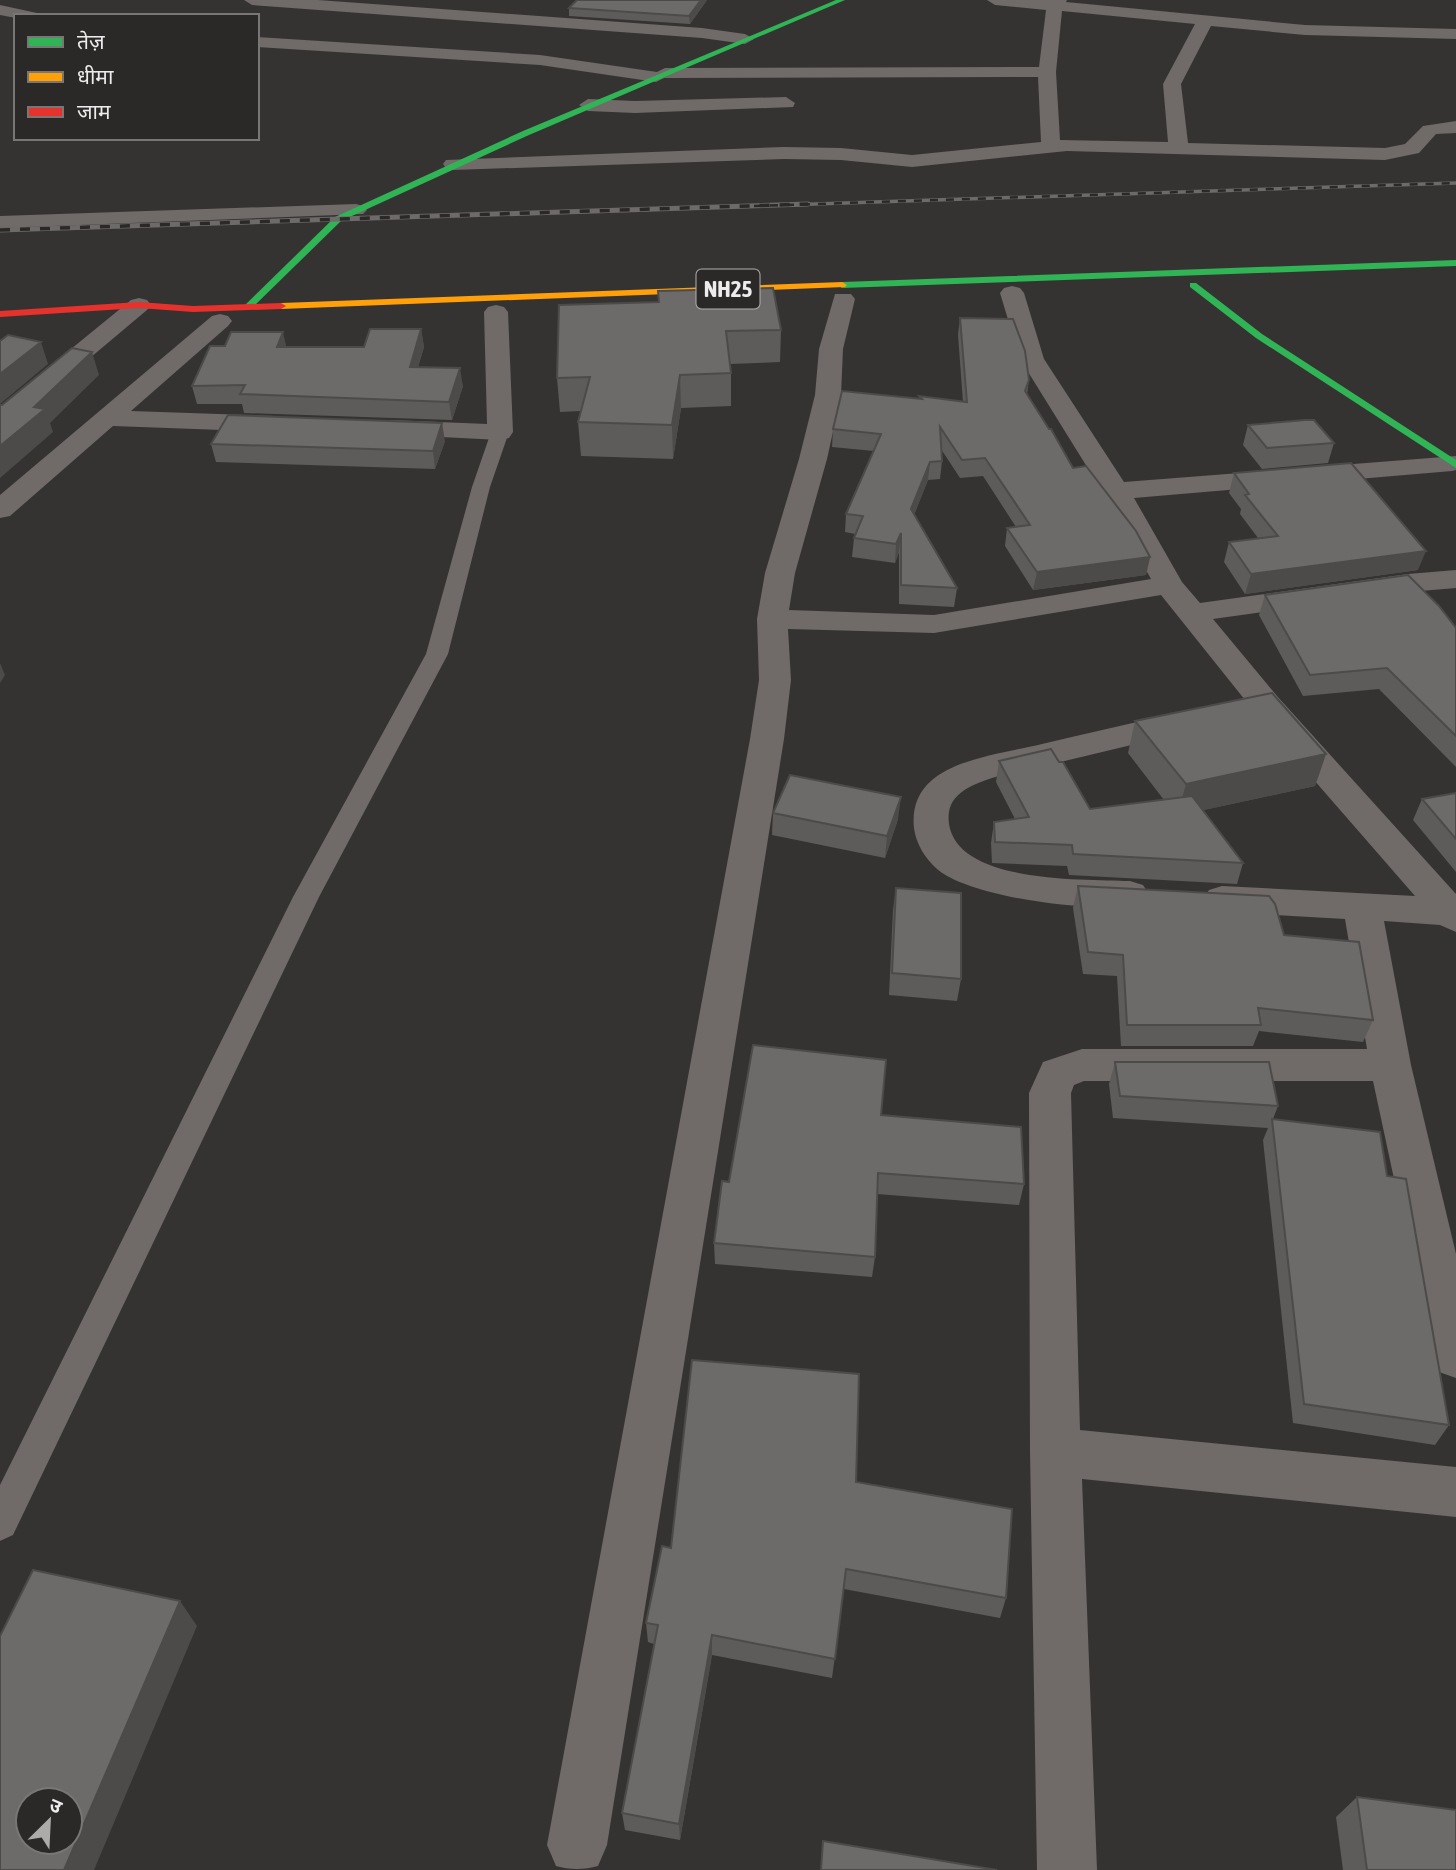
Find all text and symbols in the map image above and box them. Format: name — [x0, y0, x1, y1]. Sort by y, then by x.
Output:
legend — [14, 14, 259, 140]
text: तेज़ — [77, 29, 105, 53]
text: धीमा — [77, 64, 114, 88]
text: जाम — [77, 99, 111, 123]
road number: NH25 — [696, 270, 760, 308]
north arrow — [14, 1786, 84, 1856]
text: उ — [46, 1793, 66, 1818]

